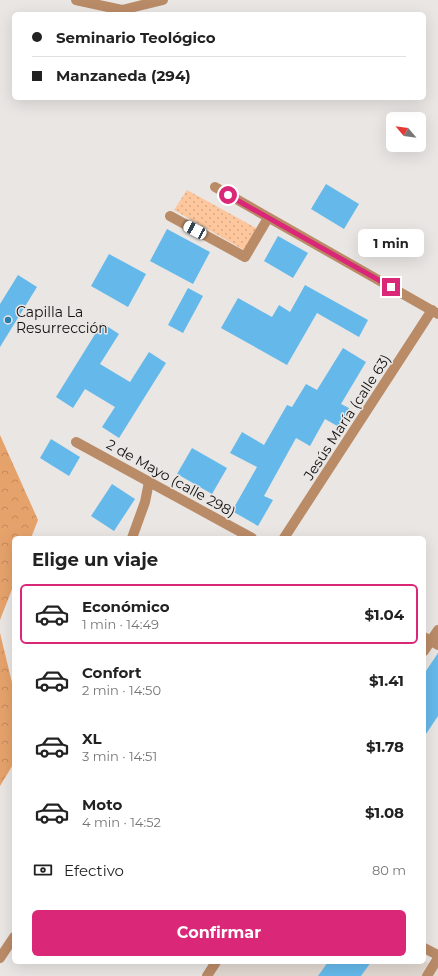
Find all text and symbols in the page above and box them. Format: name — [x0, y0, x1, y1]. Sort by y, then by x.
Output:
text: Seminario Teológico — [56, 28, 216, 47]
text: Manzaneda (294) — [56, 66, 191, 85]
north arrow — [386, 112, 426, 152]
map controls — [386, 112, 426, 152]
route start — [219, 186, 237, 204]
car — [182, 219, 208, 241]
callout: 1 min — [358, 229, 424, 257]
text: 1 min — [373, 235, 409, 251]
route end — [382, 278, 400, 296]
place label: Capilla La Resurrección — [16, 303, 108, 337]
marker: Capilla La Resurrección — [3, 315, 13, 325]
street label: Jesús María (calle 63) — [299, 351, 394, 484]
street label: 2 de Mayo (calle 298) — [103, 435, 239, 521]
text: Elige un viaje — [32, 549, 158, 571]
icon: car — [34, 596, 70, 632]
text: Económico — [82, 597, 170, 616]
text: $1.04 — [364, 605, 404, 624]
text: 1 min · 14:49 — [82, 616, 159, 632]
icon: car — [34, 662, 70, 698]
text: Confort — [82, 663, 142, 682]
text: $1.41 — [369, 671, 404, 690]
text: 2 min · 14:50 — [82, 682, 161, 698]
icon: car — [34, 728, 70, 764]
text: XL — [82, 729, 101, 748]
text: $1.78 — [366, 737, 404, 756]
text: 3 min · 14:51 — [82, 748, 157, 764]
icon: car — [34, 794, 70, 830]
text: Moto — [82, 795, 122, 814]
text: $1.08 — [365, 803, 404, 822]
text: 4 min · 14:52 — [82, 814, 161, 830]
icon: cash — [32, 859, 54, 881]
text: Efectivo — [64, 861, 124, 880]
text: 80 m — [372, 862, 406, 878]
button: Confirmar — [32, 910, 406, 956]

